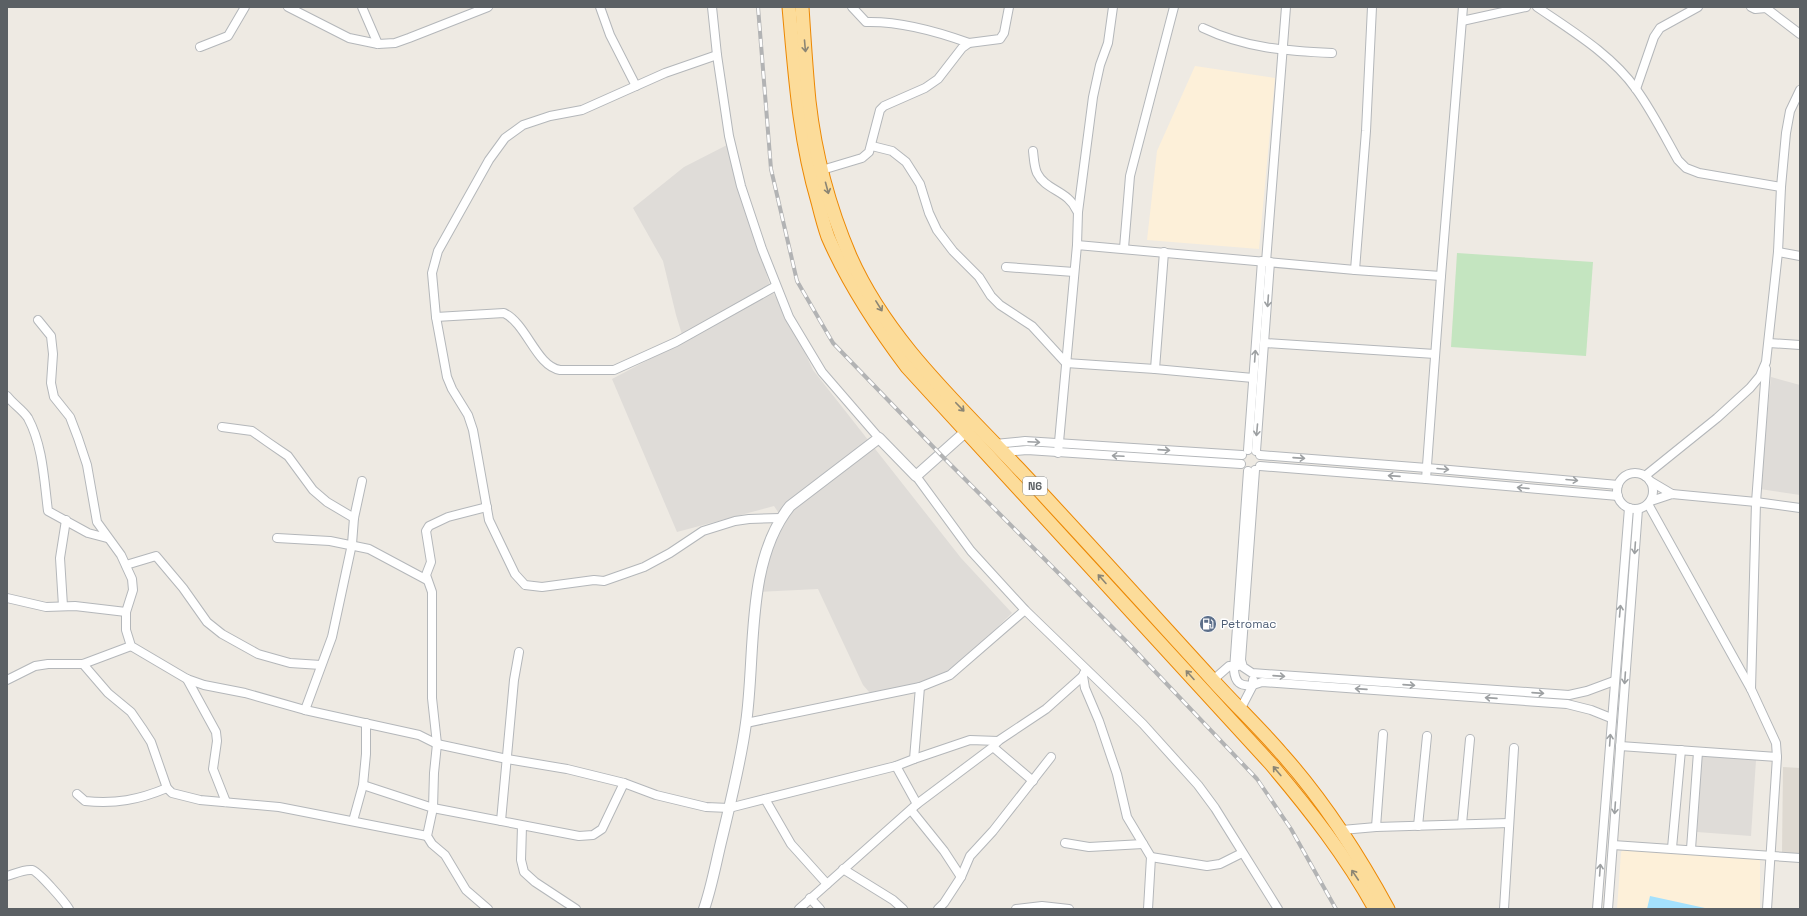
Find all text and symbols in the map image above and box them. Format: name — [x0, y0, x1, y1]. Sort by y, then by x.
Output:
one-way arrow — [801, 39, 809, 52]
one-way arrow — [823, 181, 831, 194]
one-way arrow — [1264, 294, 1271, 307]
one-way arrow — [875, 300, 883, 312]
one-way arrow — [1251, 350, 1258, 363]
one-way arrow — [955, 402, 965, 412]
one-way arrow — [1254, 423, 1261, 436]
one-way arrow — [1027, 438, 1040, 445]
one-way arrow — [1157, 446, 1170, 453]
one-way arrow — [1112, 453, 1125, 460]
one-way arrow — [1292, 455, 1305, 462]
one-way arrow — [1436, 465, 1449, 473]
one-way arrow — [1388, 473, 1401, 480]
road number: N6 — [1023, 477, 1047, 495]
one-way arrow — [1565, 477, 1578, 484]
one-way arrow — [1517, 484, 1530, 491]
one-way arrow — [1632, 541, 1639, 554]
one-way arrow — [1097, 574, 1107, 584]
one-way arrow — [1616, 605, 1624, 618]
fuel station icon: Petromac — [1198, 614, 1218, 634]
place label: Petromac — [1221, 616, 1276, 632]
one-way arrow — [1185, 670, 1195, 680]
one-way arrow — [1622, 671, 1629, 684]
one-way arrow — [1272, 673, 1285, 680]
one-way arrow — [1402, 681, 1415, 688]
one-way arrow — [1355, 686, 1368, 693]
one-way arrow — [1531, 690, 1544, 697]
one-way arrow — [1485, 695, 1498, 702]
one-way arrow — [1606, 734, 1613, 747]
one-way arrow — [1273, 766, 1282, 777]
one-way arrow — [1612, 801, 1619, 814]
one-way arrow — [1597, 864, 1604, 877]
one-way arrow — [1351, 870, 1359, 881]

